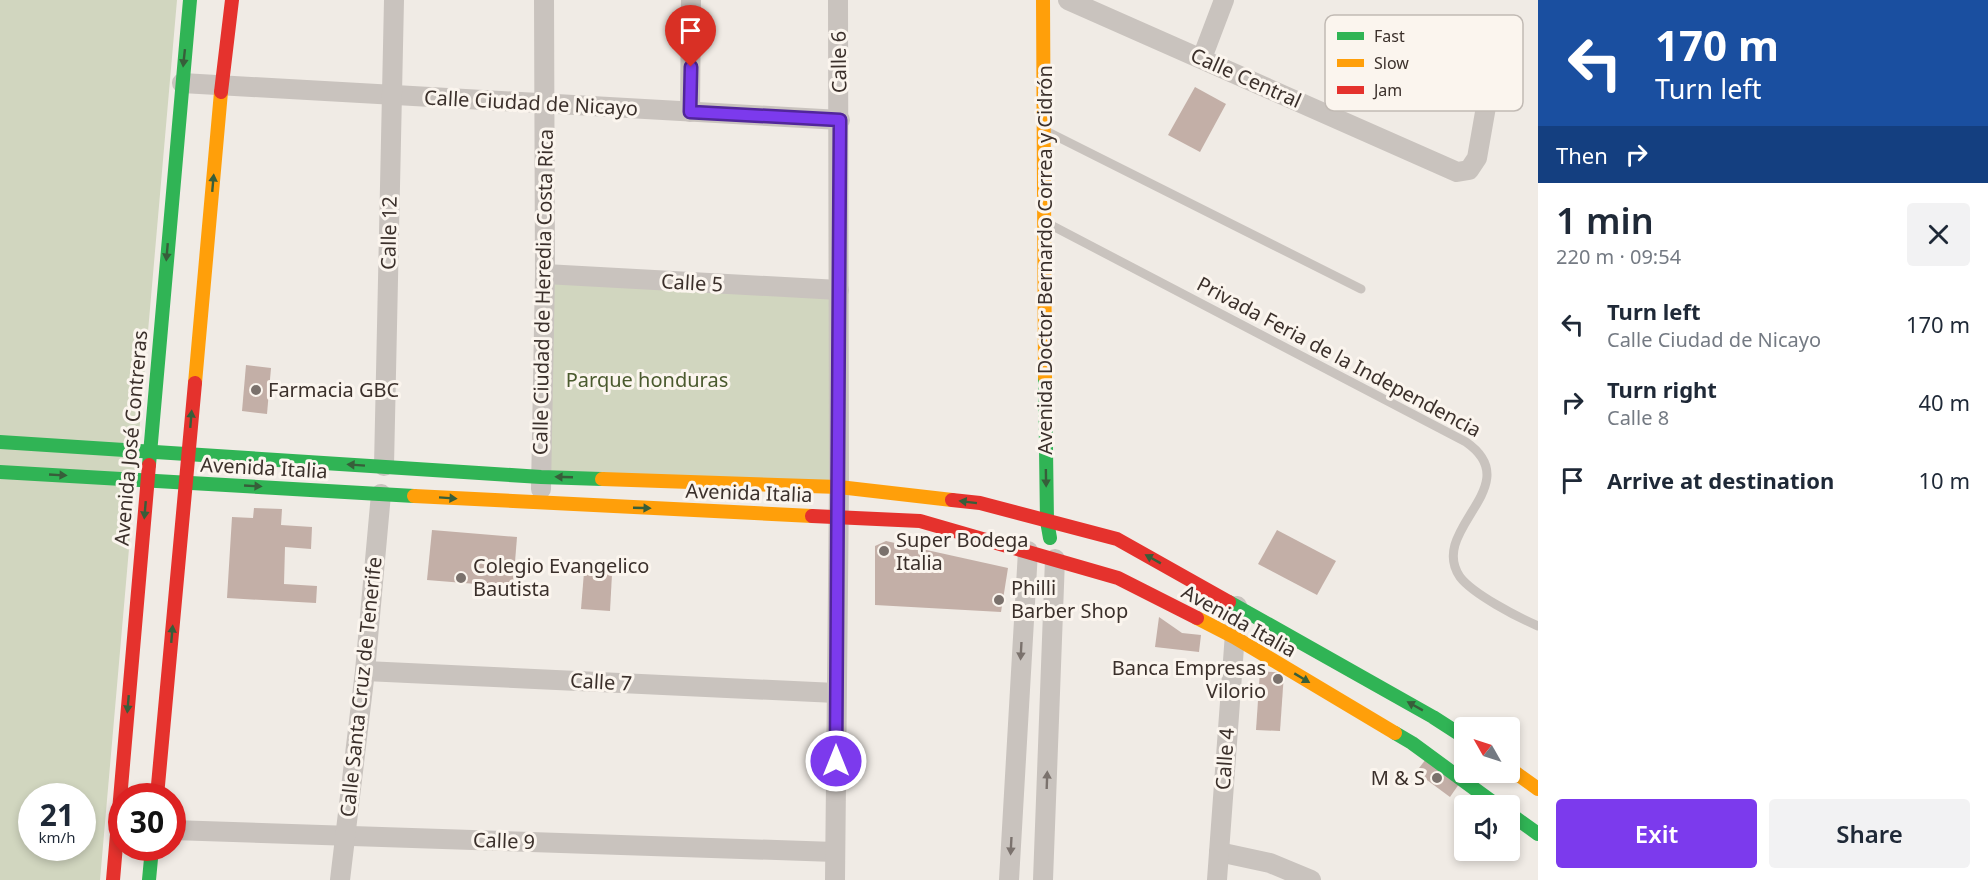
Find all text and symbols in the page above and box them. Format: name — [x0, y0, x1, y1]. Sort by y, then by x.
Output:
pin — [665, 5, 716, 67]
icon: arrive — [674, 14, 707, 47]
legend — [1325, 15, 1523, 111]
text: 170 m — [1655, 16, 1779, 73]
icon: left — [1556, 24, 1634, 102]
text: Fast — [1374, 25, 1405, 47]
street label: Calle 6 — [824, 31, 853, 93]
street label: Calle Central — [1187, 41, 1306, 114]
one-way arrow — [179, 49, 189, 68]
text: Slow — [1374, 52, 1409, 74]
street label: Avenida Doctor Bernardo Correa y Cidrón — [1031, 65, 1058, 455]
text: Turn left — [1655, 70, 1761, 107]
text: Jam — [1372, 79, 1402, 101]
street label: Calle Ciudad de Nicayo — [423, 83, 639, 122]
street label: Calle Ciudad de Heredia Costa Rica — [526, 129, 559, 455]
icon: right — [1620, 138, 1653, 171]
text: Then — [1556, 140, 1608, 170]
one-way arrow — [208, 173, 218, 192]
street label: Calle 12 — [374, 196, 403, 270]
text: 1 min — [1556, 196, 1654, 245]
button: close — [1907, 203, 1970, 266]
one-way arrow — [162, 243, 172, 262]
text: 220 m · 09:54 — [1556, 243, 1681, 270]
street label: Calle 5 — [660, 267, 724, 298]
street label: Privada Feria de la Independencia — [1192, 270, 1486, 443]
text: Turn left — [1607, 296, 1701, 326]
icon: left — [1556, 308, 1589, 341]
text: 170 m — [1906, 309, 1970, 339]
text: Calle Ciudad de Nicayo — [1607, 326, 1821, 353]
street label: Avenida José Contreras — [108, 329, 153, 547]
park label: Parque honduras — [566, 366, 728, 393]
text: Turn right — [1607, 374, 1717, 404]
place label: Farmacia GBC — [268, 376, 400, 403]
marker: Farmacia GBC — [249, 383, 263, 397]
icon: right — [1556, 386, 1589, 419]
text: 40 m — [1919, 387, 1970, 417]
text: Calle 8 — [1607, 404, 1669, 431]
one-way arrow — [186, 409, 196, 428]
street label: Avenida Italia — [200, 451, 328, 484]
one-way arrow — [347, 460, 366, 469]
icon: arrive — [1556, 464, 1589, 497]
text: Arrive at destination — [1607, 465, 1834, 495]
text: 10 m — [1919, 465, 1970, 495]
one-way arrow — [1041, 469, 1051, 488]
one-way arrow — [49, 471, 68, 480]
one-way arrow — [554, 473, 573, 482]
street label: Avenida Italia — [685, 477, 813, 508]
one-way arrow — [244, 482, 263, 491]
one-way arrow — [438, 493, 457, 503]
one-way arrow — [958, 497, 977, 507]
one-way arrow — [140, 500, 150, 519]
one-way arrow — [633, 503, 652, 512]
place label: Super Bodega Italia — [896, 526, 1029, 576]
marker: Super Bodega Italia — [877, 544, 891, 558]
place label: Colegio Evangelico Bautista — [473, 552, 649, 602]
one-way arrow — [1145, 554, 1161, 565]
street label: Calle Santa Cruz de Tenerife — [333, 555, 388, 819]
marker: Colegio Evangelico Bautista — [454, 571, 468, 585]
place label: Philli Barber Shop — [1011, 574, 1128, 624]
street label: Avenida Italia — [1177, 578, 1301, 663]
marker: Philli Barber Shop — [992, 593, 1006, 607]
one-way arrow — [167, 624, 177, 643]
one-way arrow — [1017, 642, 1026, 661]
place label: Banca Empresas Vilorio — [1112, 654, 1266, 704]
street label: Calle 7 — [569, 666, 633, 697]
marker: Banca Empresas Vilorio — [1271, 672, 1285, 686]
one-way arrow — [1294, 673, 1311, 683]
one-way arrow — [123, 694, 133, 713]
one-way arrow — [1406, 701, 1423, 711]
north arrow — [1454, 717, 1520, 783]
map controls — [1454, 717, 1520, 861]
street label: Calle 4 — [1209, 726, 1240, 791]
position arrow — [804, 729, 868, 793]
place label: M & S — [1371, 764, 1425, 791]
one-way arrow — [1043, 770, 1052, 789]
marker: M & S — [1430, 771, 1444, 785]
speed limit sign: 30 — [108, 783, 186, 861]
text: 21 — [40, 794, 74, 835]
button: sound — [1454, 795, 1520, 861]
button: Exit — [1556, 799, 1757, 868]
button: Share — [1769, 799, 1970, 868]
street label: Calle 9 — [473, 826, 536, 855]
text: km/h — [39, 827, 75, 847]
one-way arrow — [1006, 837, 1015, 856]

